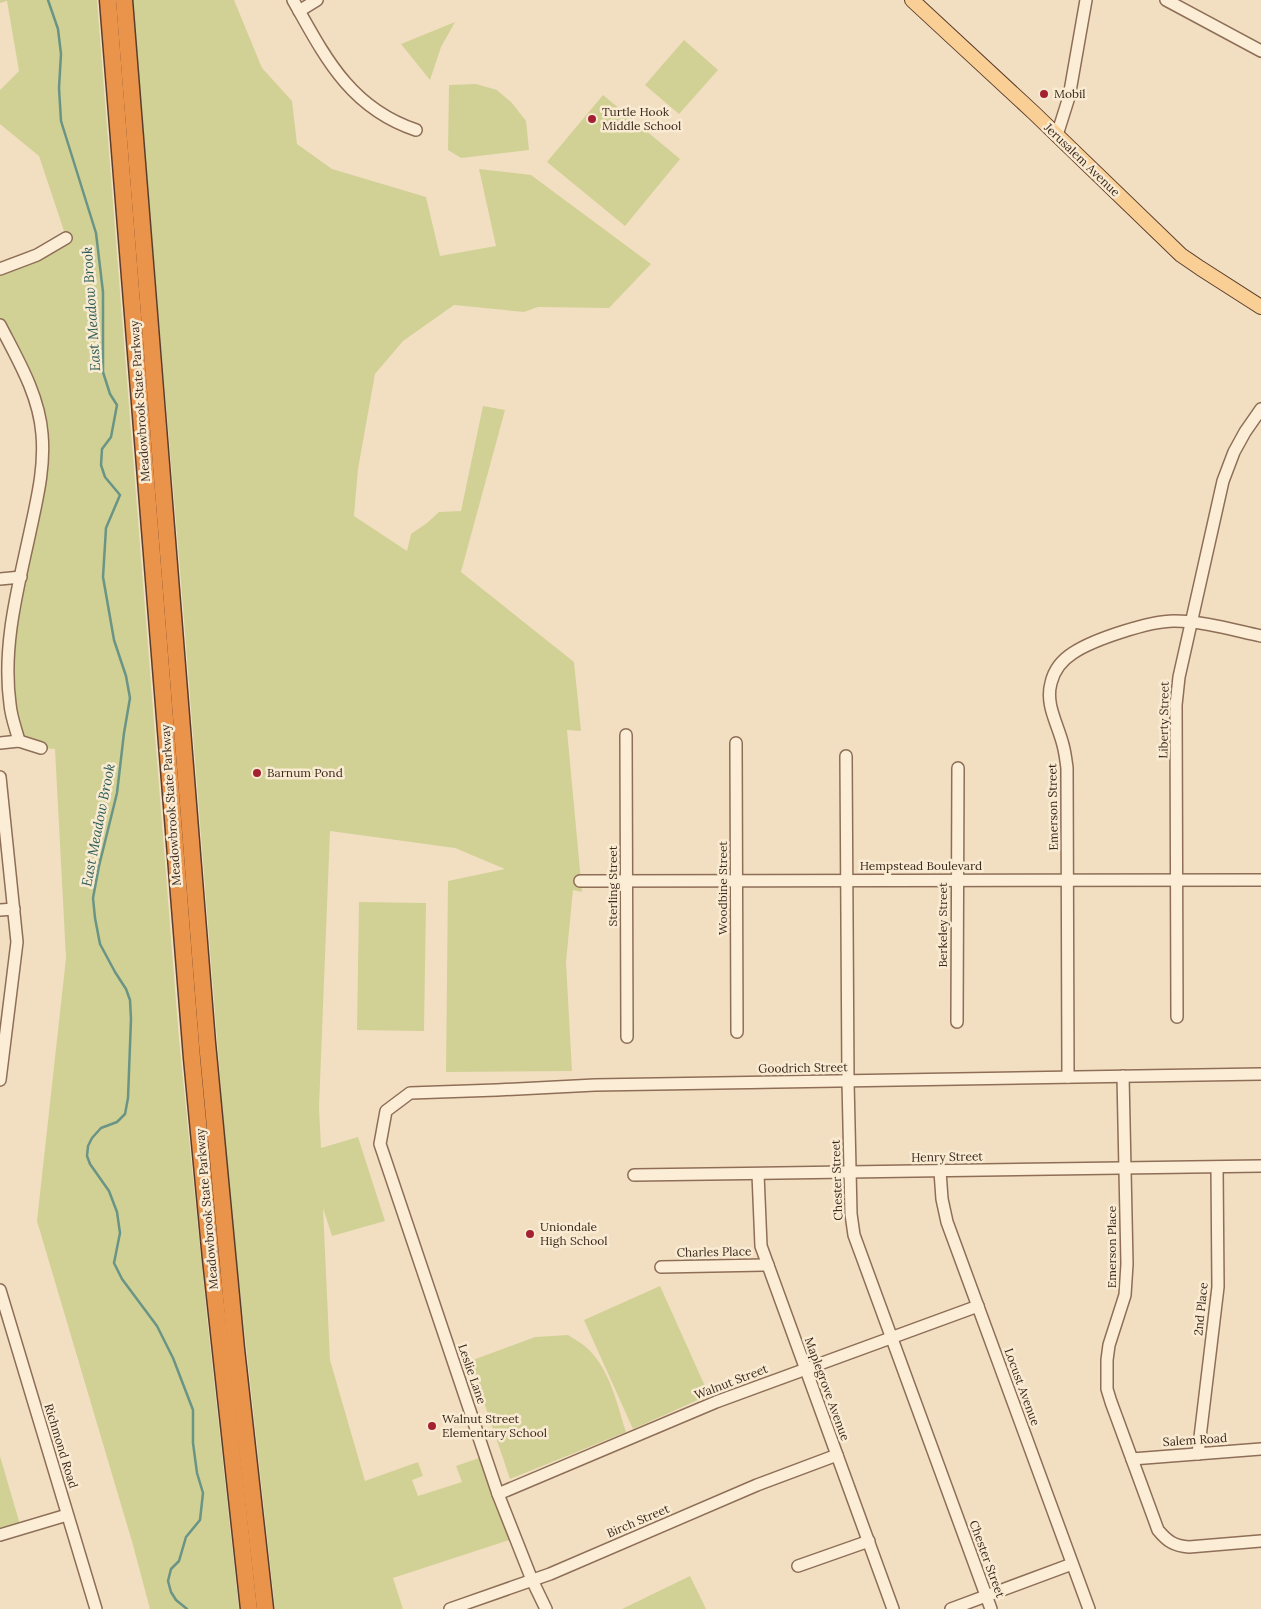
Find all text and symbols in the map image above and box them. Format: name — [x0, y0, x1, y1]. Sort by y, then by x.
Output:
place label: Mobil — [1054, 86, 1086, 101]
marker: Mobil — [1038, 88, 1050, 100]
place label: Turtle Hook Middle School — [602, 104, 681, 133]
marker: Turtle Hook Middle School — [586, 113, 598, 125]
street label: Jerusalem Avenue — [1041, 119, 1124, 200]
water label: East Meadow Brook — [78, 246, 104, 372]
street label: Meadowbrook State Parkway — [126, 319, 153, 482]
street label: Liberty Street — [1155, 681, 1172, 759]
street label: Meadowbrook State Parkway — [157, 723, 184, 886]
water label: East Meadow Brook — [77, 762, 119, 888]
street label: Emerson Street — [1044, 763, 1061, 851]
place label: Barnum Pond — [267, 765, 343, 780]
marker: Barnum Pond — [251, 767, 263, 779]
street label: Woodbine Street — [715, 841, 730, 935]
street label: Sterling Street — [605, 845, 620, 926]
street label: Hempstead Boulevard — [860, 858, 982, 873]
street label: Berkeley Street — [935, 882, 950, 968]
street label: Goodrich Street — [758, 1059, 848, 1076]
street label: Meadowbrook State Parkway — [192, 1127, 221, 1290]
street label: Chester Street — [828, 1139, 845, 1221]
street label: Henry Street — [911, 1148, 983, 1165]
street label: Emerson Place — [1104, 1205, 1119, 1288]
place label: Uniondale High School — [540, 1219, 608, 1248]
marker: Uniondale High School — [524, 1228, 536, 1240]
street label: Charles Place — [676, 1243, 752, 1260]
street label: 2nd Place — [1190, 1281, 1211, 1336]
street label: Maplegrove Avenue — [802, 1335, 853, 1443]
street label: Leslie Lane — [455, 1342, 490, 1406]
street label: Locust Avenue — [1001, 1346, 1044, 1428]
street label: Walnut Street — [692, 1361, 770, 1402]
street label: Richmond Road — [41, 1402, 81, 1490]
place label: Walnut Street Elementary School — [442, 1411, 547, 1440]
marker: Walnut Street Elementary School — [426, 1420, 438, 1432]
street label: Salem Road — [1162, 1430, 1228, 1449]
street label: Birch Street — [604, 1500, 672, 1540]
street label: Chester Street — [967, 1518, 1009, 1600]

